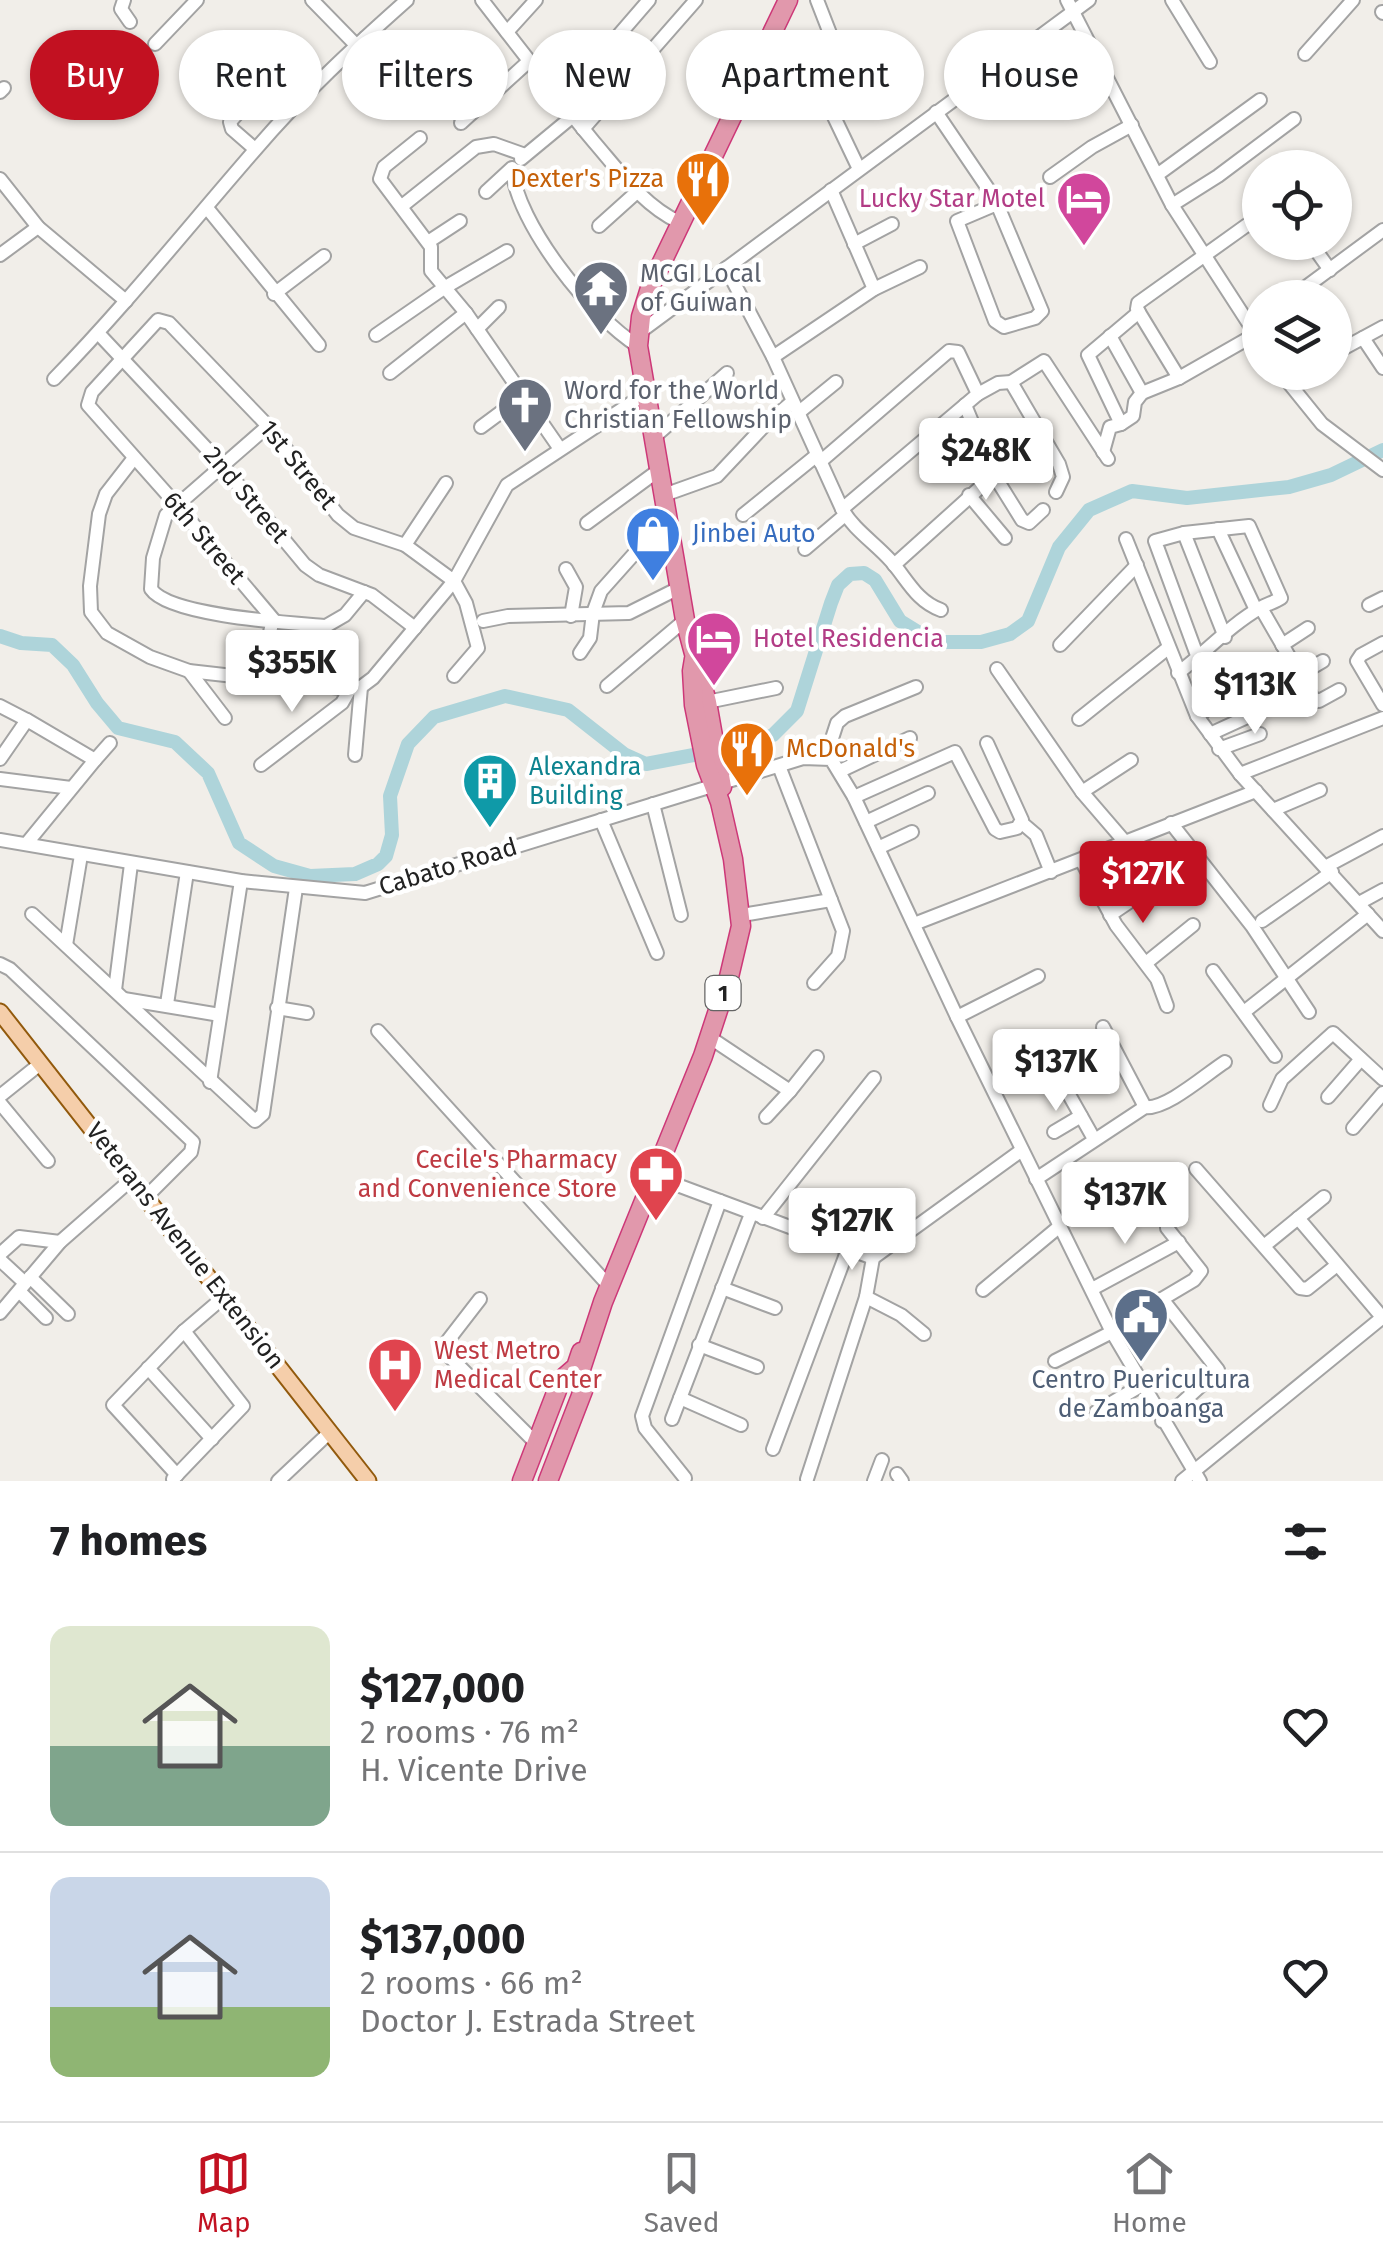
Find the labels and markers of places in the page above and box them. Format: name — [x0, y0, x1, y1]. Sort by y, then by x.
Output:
restaurant icon: Dexter's Pizza — [673, 149, 733, 228]
place label: Dexter's Pizza — [510, 164, 664, 194]
hotel icon: Lucky Star Motel — [1054, 169, 1114, 248]
place label: Lucky Star Motel — [859, 184, 1045, 214]
temple icon: MCGI Local of Guiwan — [571, 258, 631, 337]
place label: MCGI Local of Guiwan — [640, 259, 761, 318]
church icon: Word for the World Christian Fellowship — [495, 375, 555, 454]
place label: Word for the World Christian Fellowship — [564, 376, 792, 435]
pin: $248K — [916, 418, 1056, 503]
shop icon: Jinbei Auto — [623, 504, 683, 583]
place label: Jinbei Auto — [692, 519, 816, 549]
hotel icon: Hotel Residencia — [684, 609, 744, 688]
place label: Hotel Residencia — [753, 624, 944, 654]
pin: $355K — [222, 630, 362, 715]
pin: $113K — [1185, 652, 1325, 737]
restaurant icon: McDonald's — [717, 719, 777, 798]
place label: McDonald's — [786, 734, 915, 764]
building icon: Alexandra Building — [460, 751, 520, 830]
place label: Alexandra Building — [529, 752, 641, 811]
pin: $127K — [1073, 841, 1213, 926]
pin: $137K — [986, 1029, 1126, 1114]
pharmacy icon: Cecile's Pharmacy and Convenience Store — [626, 1144, 686, 1223]
place label: Cecile's Pharmacy and Convenience Store — [358, 1145, 618, 1204]
pin: $137K — [1055, 1162, 1195, 1247]
pin: $127K — [782, 1188, 922, 1273]
public building icon: Centro Puericultura de Zamboanga — [1111, 1285, 1171, 1364]
hospital icon: West Metro Medical Center — [365, 1335, 425, 1414]
place label: West Metro Medical Center — [434, 1336, 602, 1395]
place label: Centro Puericultura de Zamboanga — [1031, 1365, 1251, 1424]

